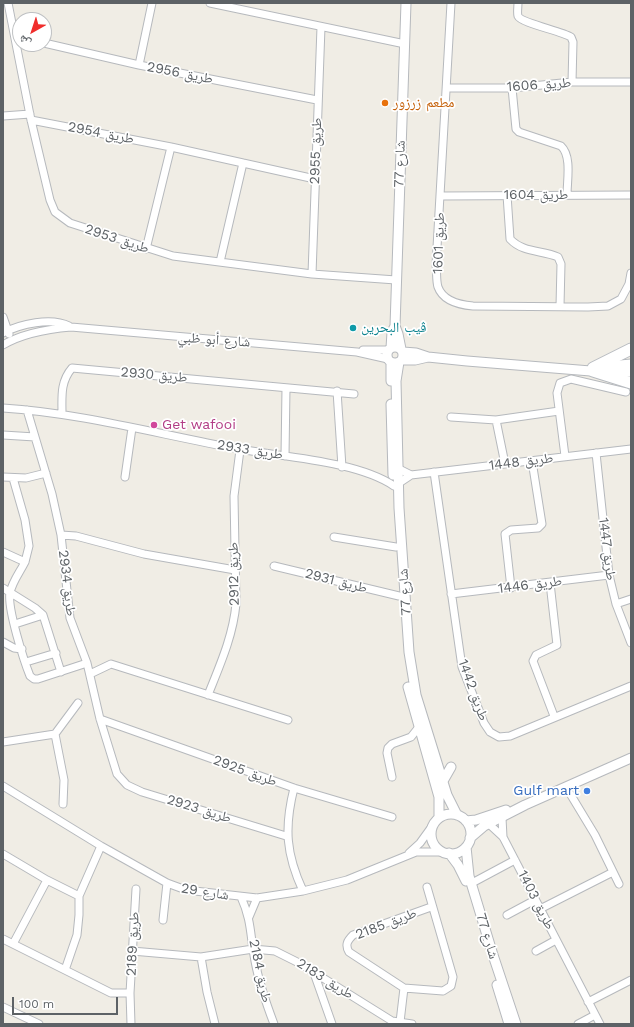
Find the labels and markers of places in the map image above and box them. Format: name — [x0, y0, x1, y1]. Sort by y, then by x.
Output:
place label: مطعم زرزور — [393, 95, 454, 111]
marker: مطعم زرزور — [380, 98, 390, 108]
place label: ڤيب البحرين — [361, 320, 426, 336]
marker: ڤيب البحرين — [348, 323, 358, 333]
place label: Get wafooi — [162, 417, 236, 433]
marker: Get wafooi — [149, 420, 159, 430]
place label: Gulf mart — [513, 783, 579, 799]
marker: Gulf mart — [582, 786, 592, 796]

